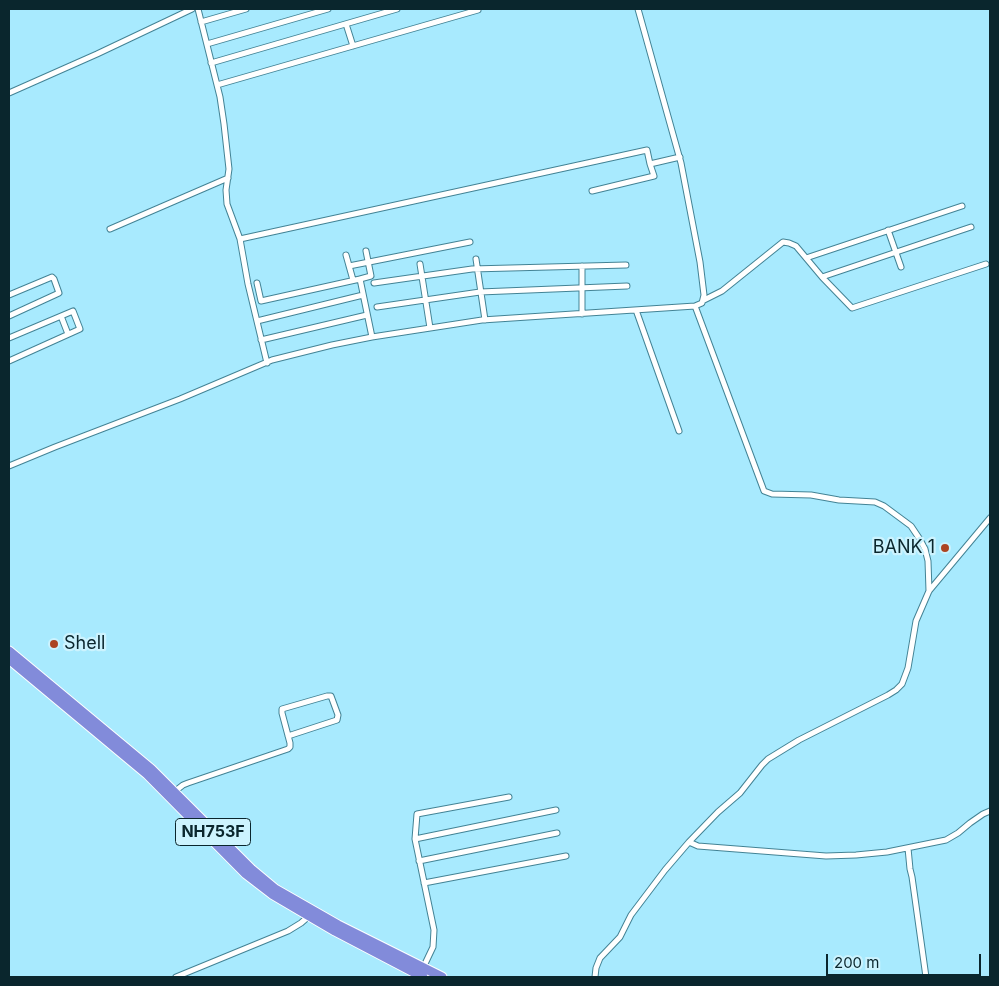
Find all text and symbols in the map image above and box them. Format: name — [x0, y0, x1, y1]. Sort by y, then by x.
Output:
place label: BANK 1 — [873, 537, 935, 559]
marker: BANK 1 — [939, 542, 951, 554]
place label: Shell — [64, 633, 105, 655]
marker: Shell — [48, 638, 60, 650]
road number: NH753F — [176, 819, 250, 846]
scale bar — [829, 944, 984, 976]
text: 200 m — [834, 953, 879, 972]

